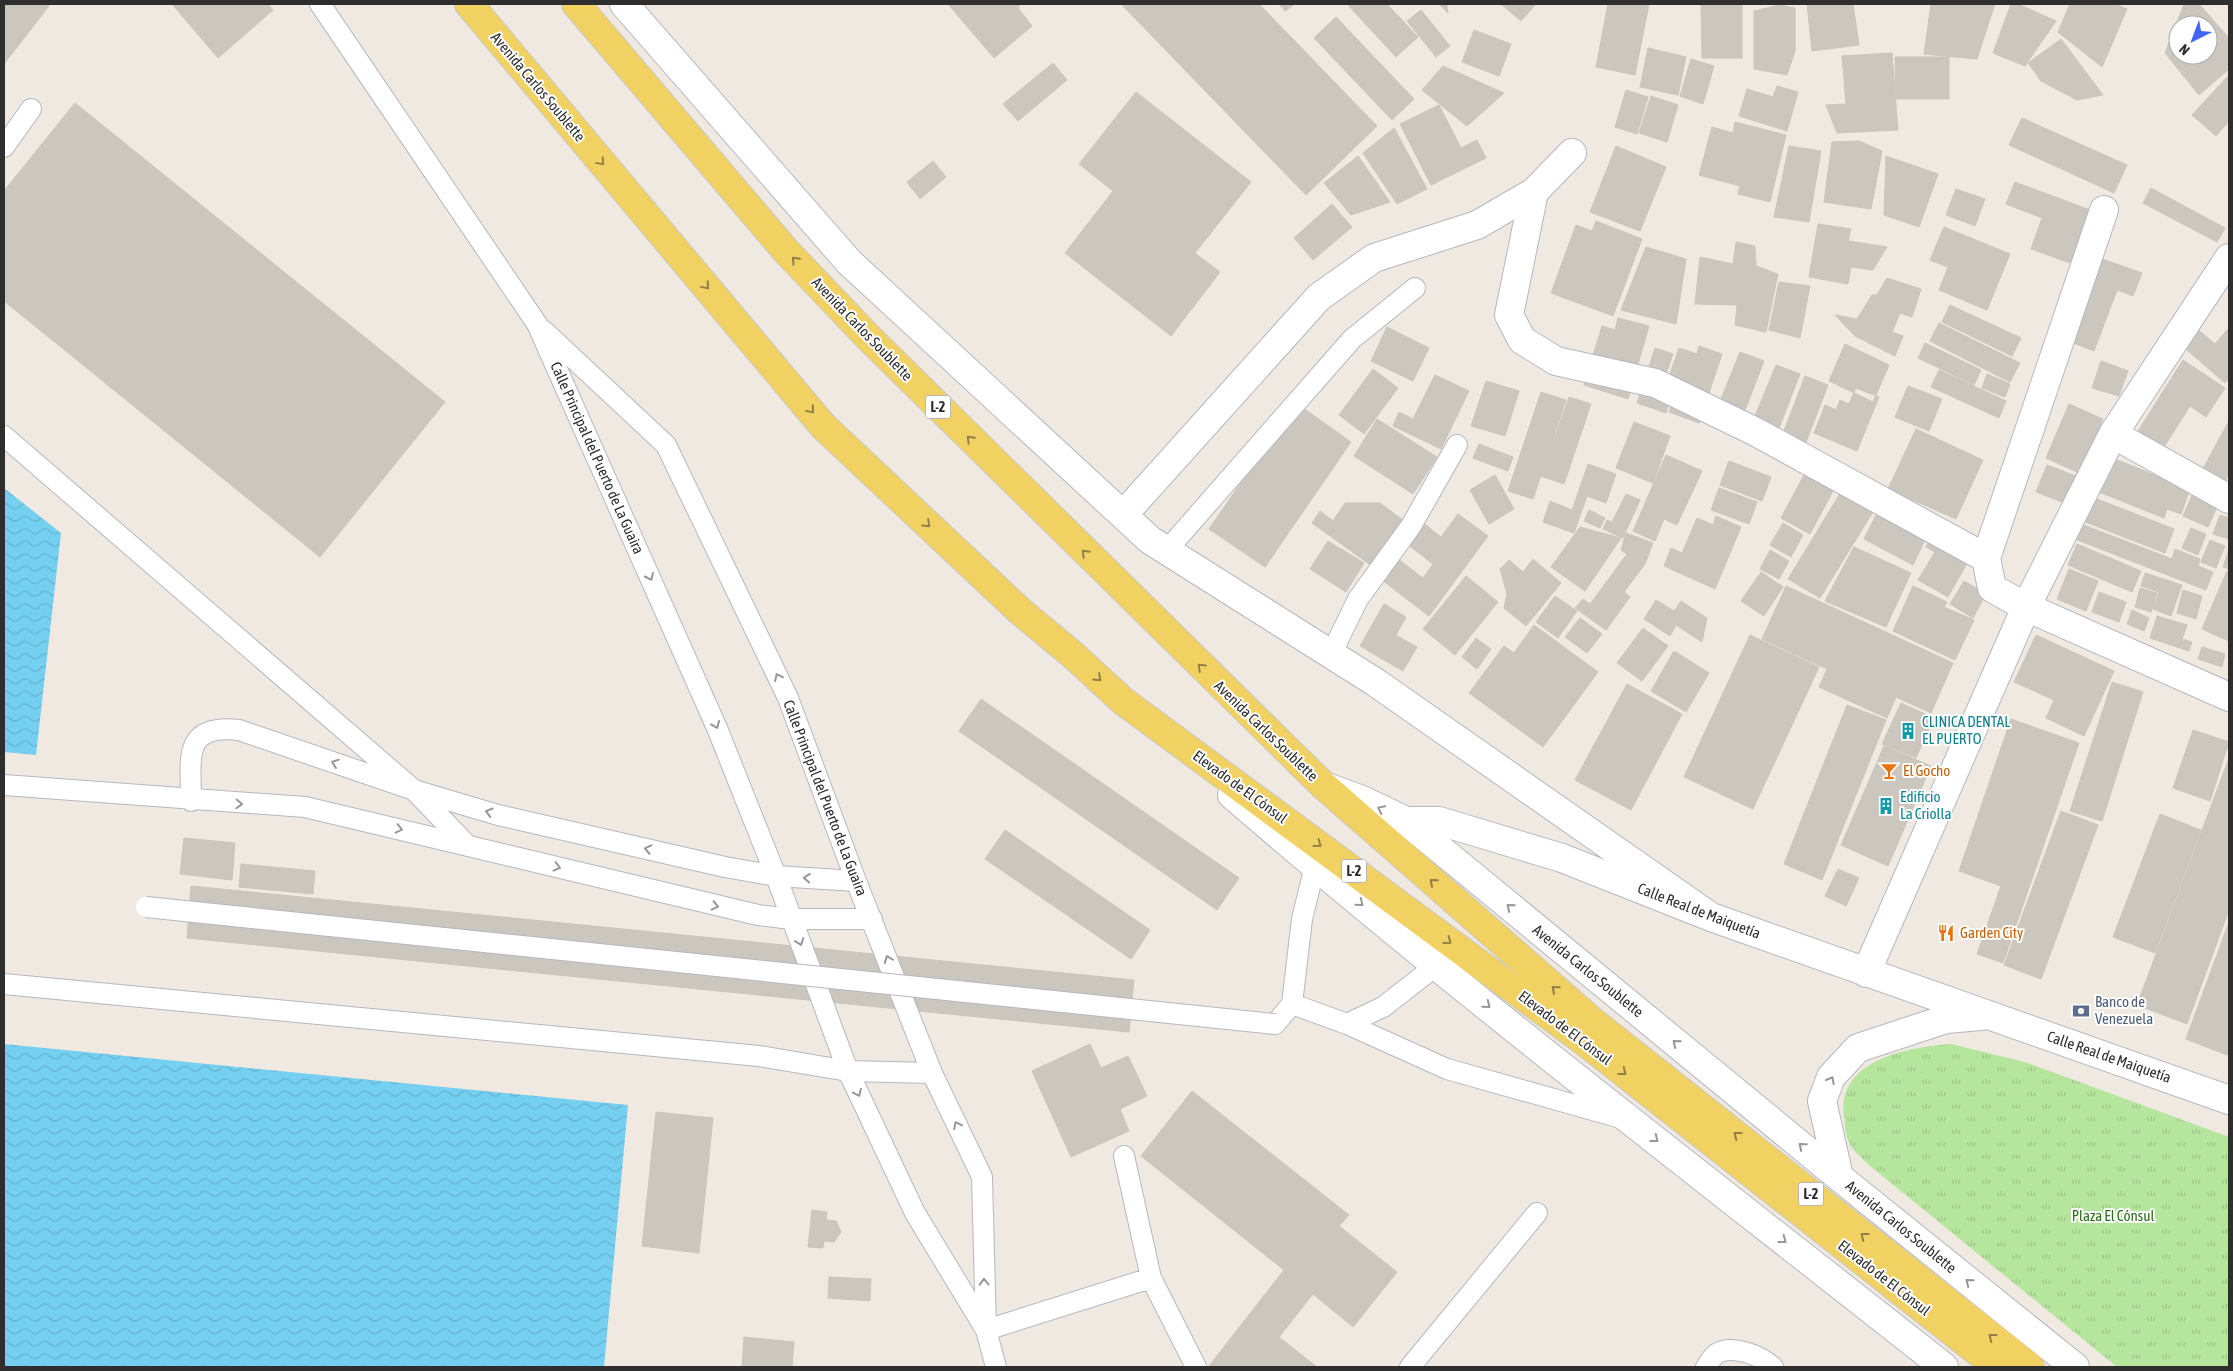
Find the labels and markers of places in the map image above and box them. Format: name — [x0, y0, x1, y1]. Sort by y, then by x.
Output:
place label: CLINICA DENTAL EL PUERTO — [1922, 713, 2010, 747]
building icon: CLINICA DENTAL EL PUERTO — [1898, 721, 1918, 741]
bar icon: El Gocho — [1879, 761, 1899, 781]
place label: El Gocho — [1903, 762, 1950, 779]
place label: Edificio La Criolla — [1900, 788, 1951, 822]
building icon: Edificio La Criolla — [1876, 796, 1896, 816]
restaurant icon: Garden City — [1936, 923, 1956, 943]
place label: Garden City — [1960, 924, 2023, 941]
place label: Banco de Venezuela — [2095, 993, 2153, 1027]
bank icon: Banco de Venezuela — [2071, 1001, 2091, 1021]

